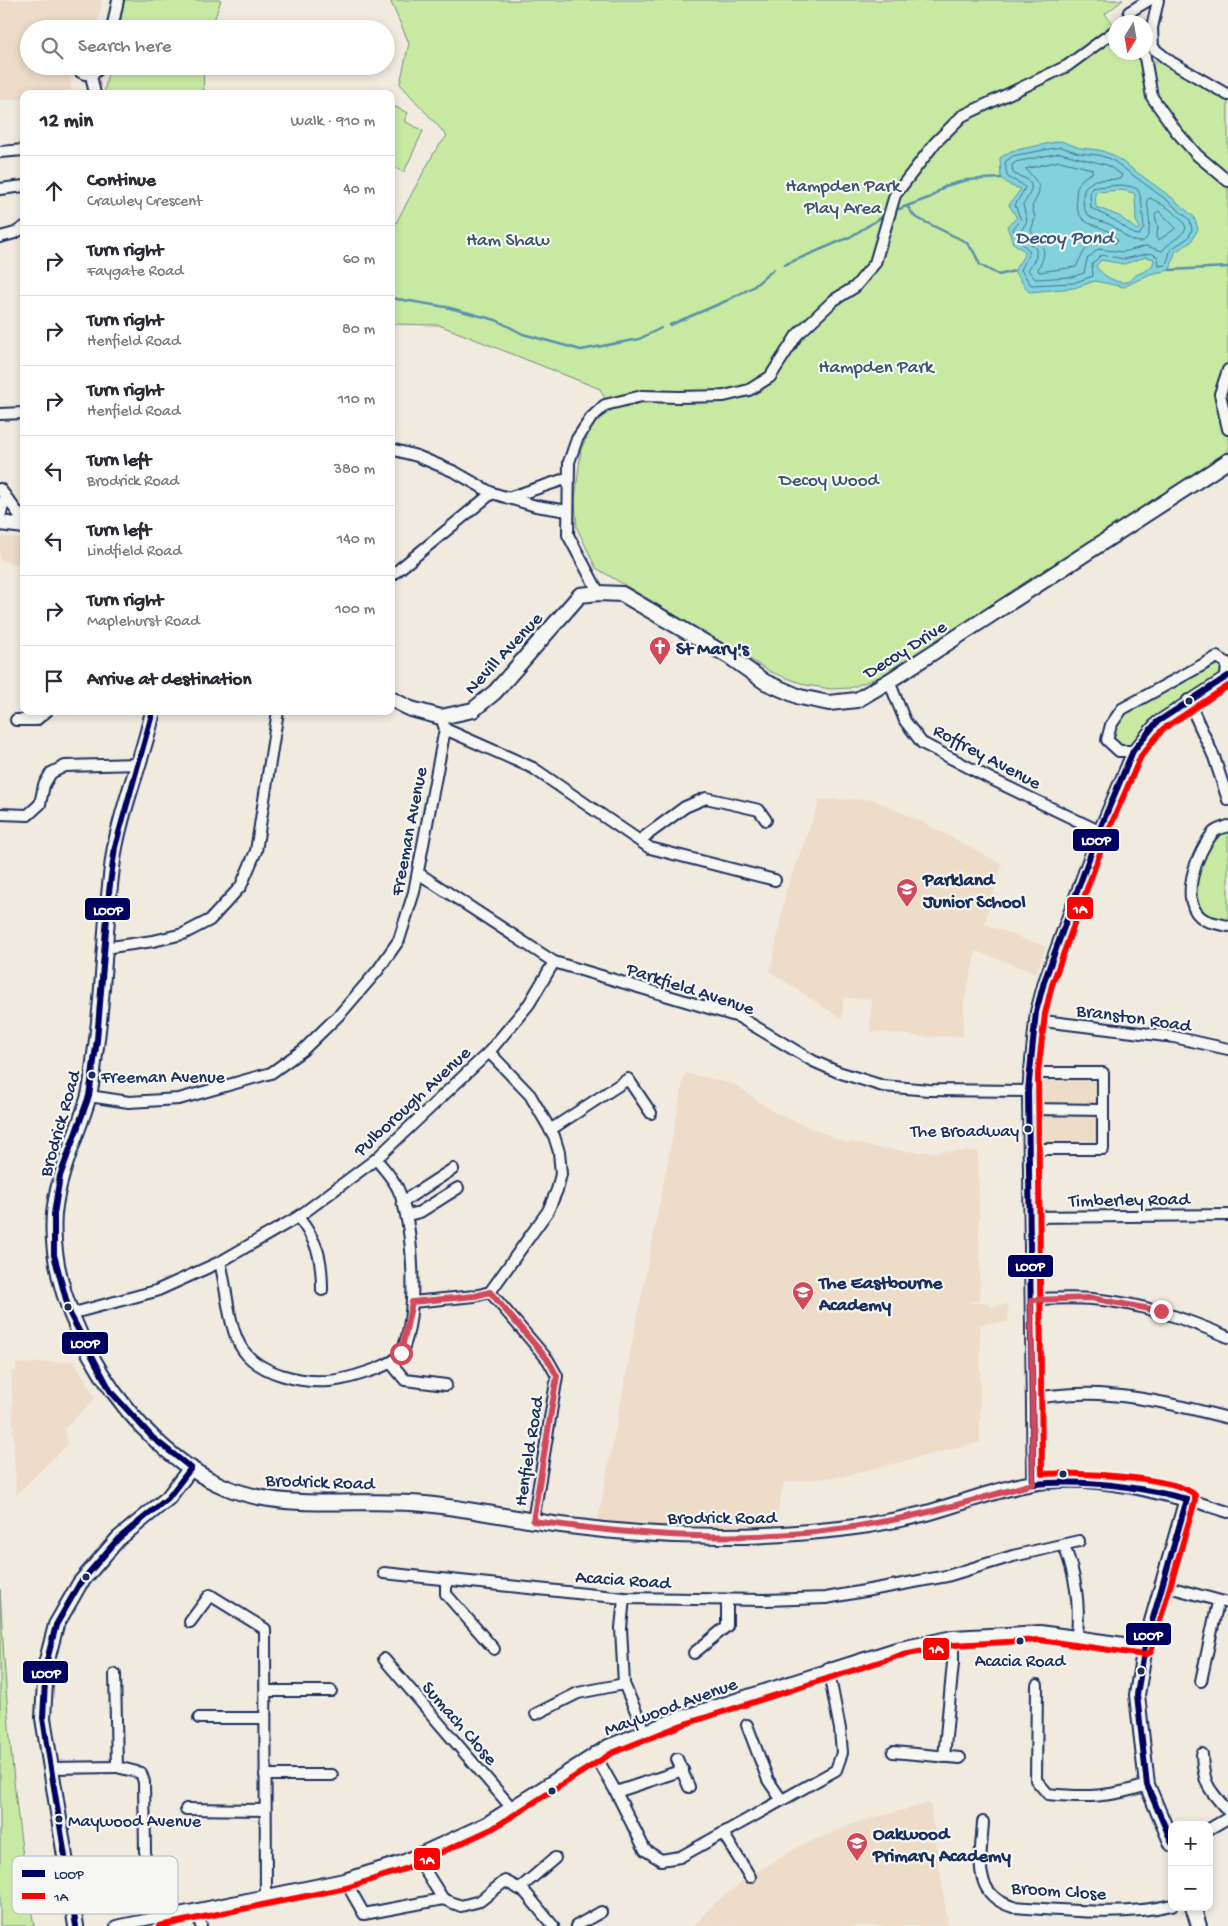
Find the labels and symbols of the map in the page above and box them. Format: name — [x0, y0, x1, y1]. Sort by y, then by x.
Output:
north arrow — [1108, 15, 1153, 60]
park label: Hampden Park Play Area — [786, 176, 902, 221]
water label: Decoy Pond — [1015, 228, 1115, 251]
park label: Ham Shaw — [466, 230, 550, 253]
park label: Hampden Park — [819, 357, 935, 380]
park label: Decoy Wood — [777, 470, 881, 493]
street label: Nevill Avenue — [460, 608, 549, 701]
street label: Decoy Drive — [858, 616, 952, 687]
church icon: St Mary's — [648, 635, 672, 666]
place label: St Mary's — [676, 639, 750, 662]
unlabelled marker — [1184, 696, 1194, 706]
street label: Roffrey Avenue — [928, 720, 1044, 796]
street label: Freeman Avenue — [386, 765, 434, 899]
line badge: LOOP — [1072, 828, 1120, 852]
text: LOOP — [1081, 833, 1112, 850]
place label: Parkland Junior School — [922, 870, 1026, 915]
school or university icon: Parkland Junior School — [895, 877, 919, 908]
line badge: 1A — [1066, 896, 1094, 920]
line badge: LOOP — [84, 897, 131, 921]
text: 1A — [1072, 902, 1089, 919]
text: LOOP — [93, 903, 124, 920]
street label: Parkfield Avenue — [622, 959, 757, 1022]
street label: Branston Road — [1074, 1000, 1194, 1039]
street label: Pulborough Avenue — [349, 1042, 477, 1163]
street label: Brodrick Road — [35, 1067, 88, 1181]
place label: Freeman Avenue — [100, 1068, 226, 1089]
marker: Freeman Avenue — [87, 1070, 97, 1080]
place label: The Broadway — [910, 1122, 1019, 1143]
marker: The Broadway — [1023, 1124, 1033, 1134]
street label: Timberley Road — [1067, 1189, 1192, 1214]
line badge: LOOP — [1007, 1254, 1054, 1278]
text: LOOP — [1015, 1259, 1046, 1276]
place label: The Eastbourne Academy — [817, 1273, 944, 1318]
school or university icon: The Eastbourne Academy — [791, 1280, 815, 1311]
route end — [1150, 1300, 1173, 1323]
unlabelled marker — [63, 1302, 73, 1312]
line badge: LOOP — [61, 1331, 109, 1355]
text: LOOP — [70, 1336, 101, 1353]
route start — [390, 1342, 413, 1365]
street label: Henfield Road — [510, 1393, 551, 1508]
unlabelled marker — [1058, 1469, 1068, 1479]
street label: Brodrick Road — [264, 1470, 377, 1497]
street label: Brodrick Road — [666, 1508, 778, 1531]
street label: Acacia Road — [574, 1567, 673, 1596]
unlabelled marker — [81, 1572, 91, 1582]
line badge: LOOP — [1125, 1622, 1172, 1646]
text: LOOP — [1133, 1628, 1164, 1645]
marker: Acacia Road — [1015, 1636, 1025, 1646]
line badge: 1A — [922, 1637, 950, 1661]
text: 1A — [928, 1642, 945, 1659]
place label: Acacia Road — [975, 1652, 1067, 1673]
line badge: LOOP — [22, 1660, 69, 1684]
text: LOOP — [31, 1666, 62, 1683]
unlabelled marker — [1136, 1666, 1146, 1676]
street label: Maywood Avenue — [601, 1673, 741, 1743]
street label: Sumach Close — [416, 1677, 501, 1771]
unlabelled marker — [547, 1786, 557, 1796]
place label: Maywood Avenue — [68, 1812, 202, 1833]
marker: Maywood Avenue — [54, 1814, 64, 1824]
place label: Oakwood Primary Academy — [872, 1824, 1012, 1869]
school or university icon: Oakwood Primary Academy — [845, 1831, 869, 1862]
line badge: 1A — [413, 1847, 441, 1871]
text: 1A — [419, 1853, 436, 1870]
legend — [12, 1856, 178, 1914]
text: LOOP — [54, 1867, 84, 1884]
street label: Broom Close — [1009, 1878, 1107, 1907]
text: 1A — [53, 1890, 69, 1907]

